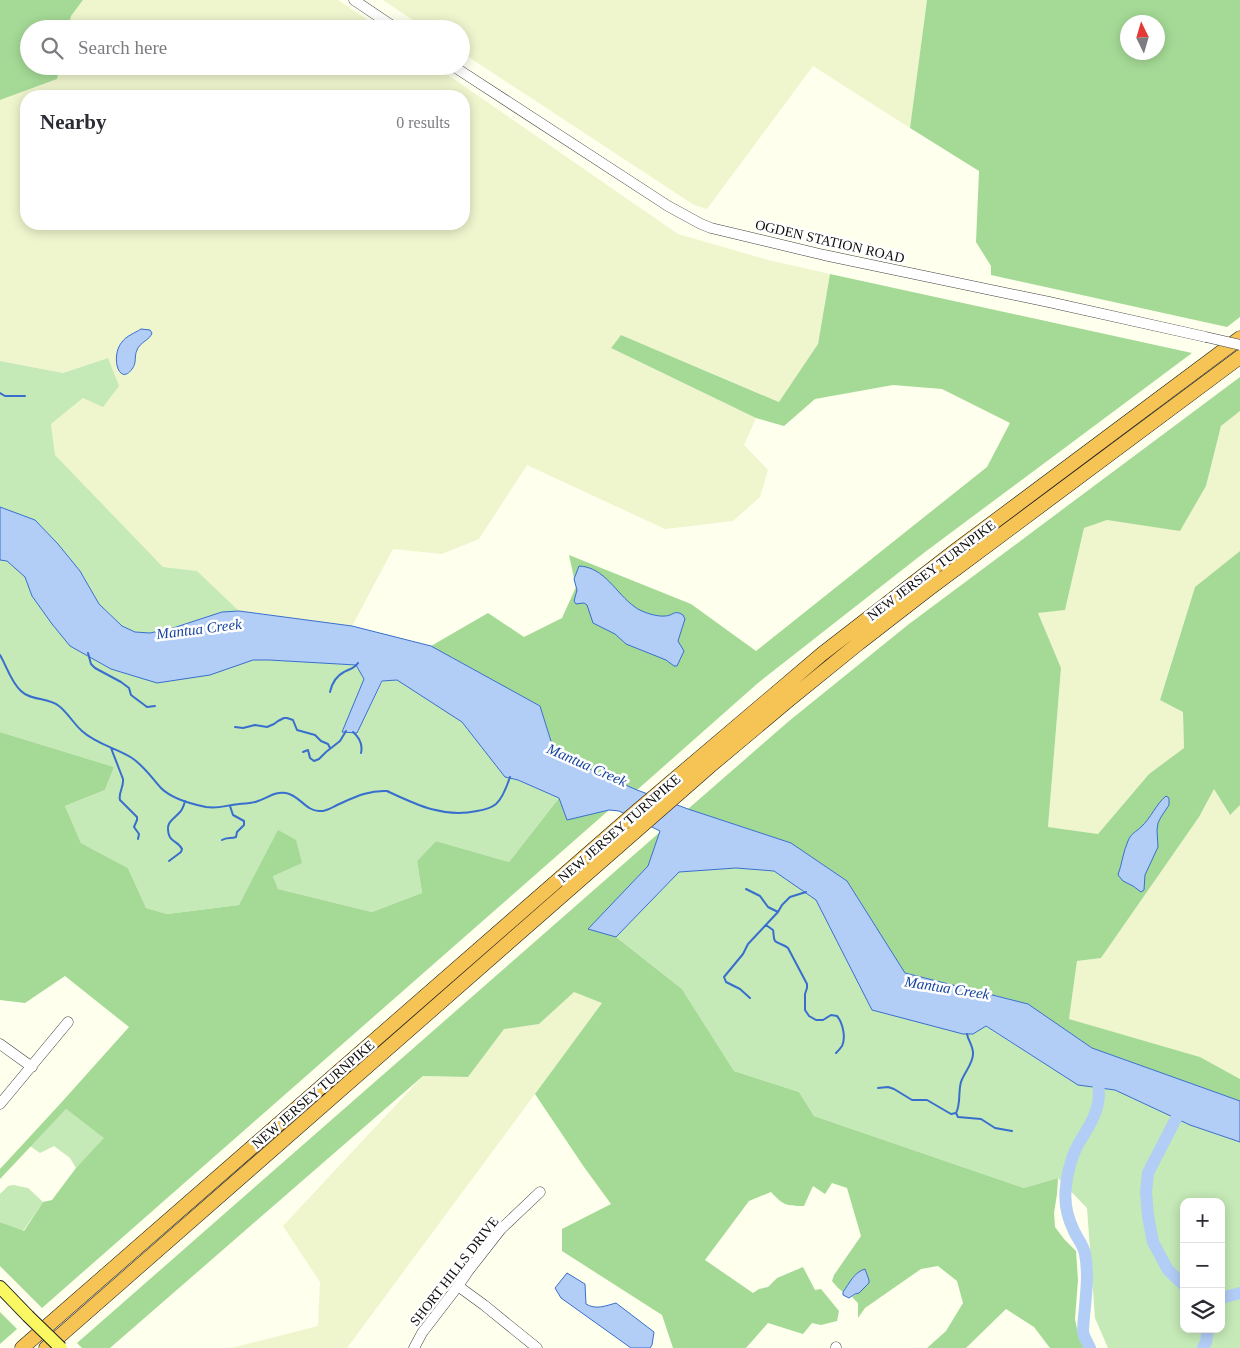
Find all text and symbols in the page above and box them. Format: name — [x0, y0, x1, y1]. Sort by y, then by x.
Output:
north arrow — [1120, 15, 1165, 60]
search box — [20, 20, 470, 75]
icon: search — [38, 34, 66, 62]
text: Search here — [78, 37, 167, 58]
text: Nearby — [40, 110, 107, 134]
text: 0 results — [396, 114, 450, 131]
street label: OGDEN STATION ROAD — [754, 217, 906, 266]
street label: NEW JERSEY TURNPIKE — [864, 517, 998, 624]
water label: Mantua Creek — [155, 616, 243, 642]
water label: Mantua Creek — [544, 740, 630, 790]
street label: NEW JERSEY TURNPIKE — [555, 771, 683, 885]
water label: Mantua Creek — [902, 973, 991, 1003]
street label: NEW JERSEY TURNPIKE — [249, 1037, 377, 1151]
map controls — [1180, 1198, 1225, 1333]
button: + — [1180, 1198, 1225, 1243]
street label: SHORT HILLS DRIVE — [407, 1214, 502, 1329]
button: − — [1180, 1243, 1225, 1288]
button: layers — [1180, 1288, 1225, 1333]

